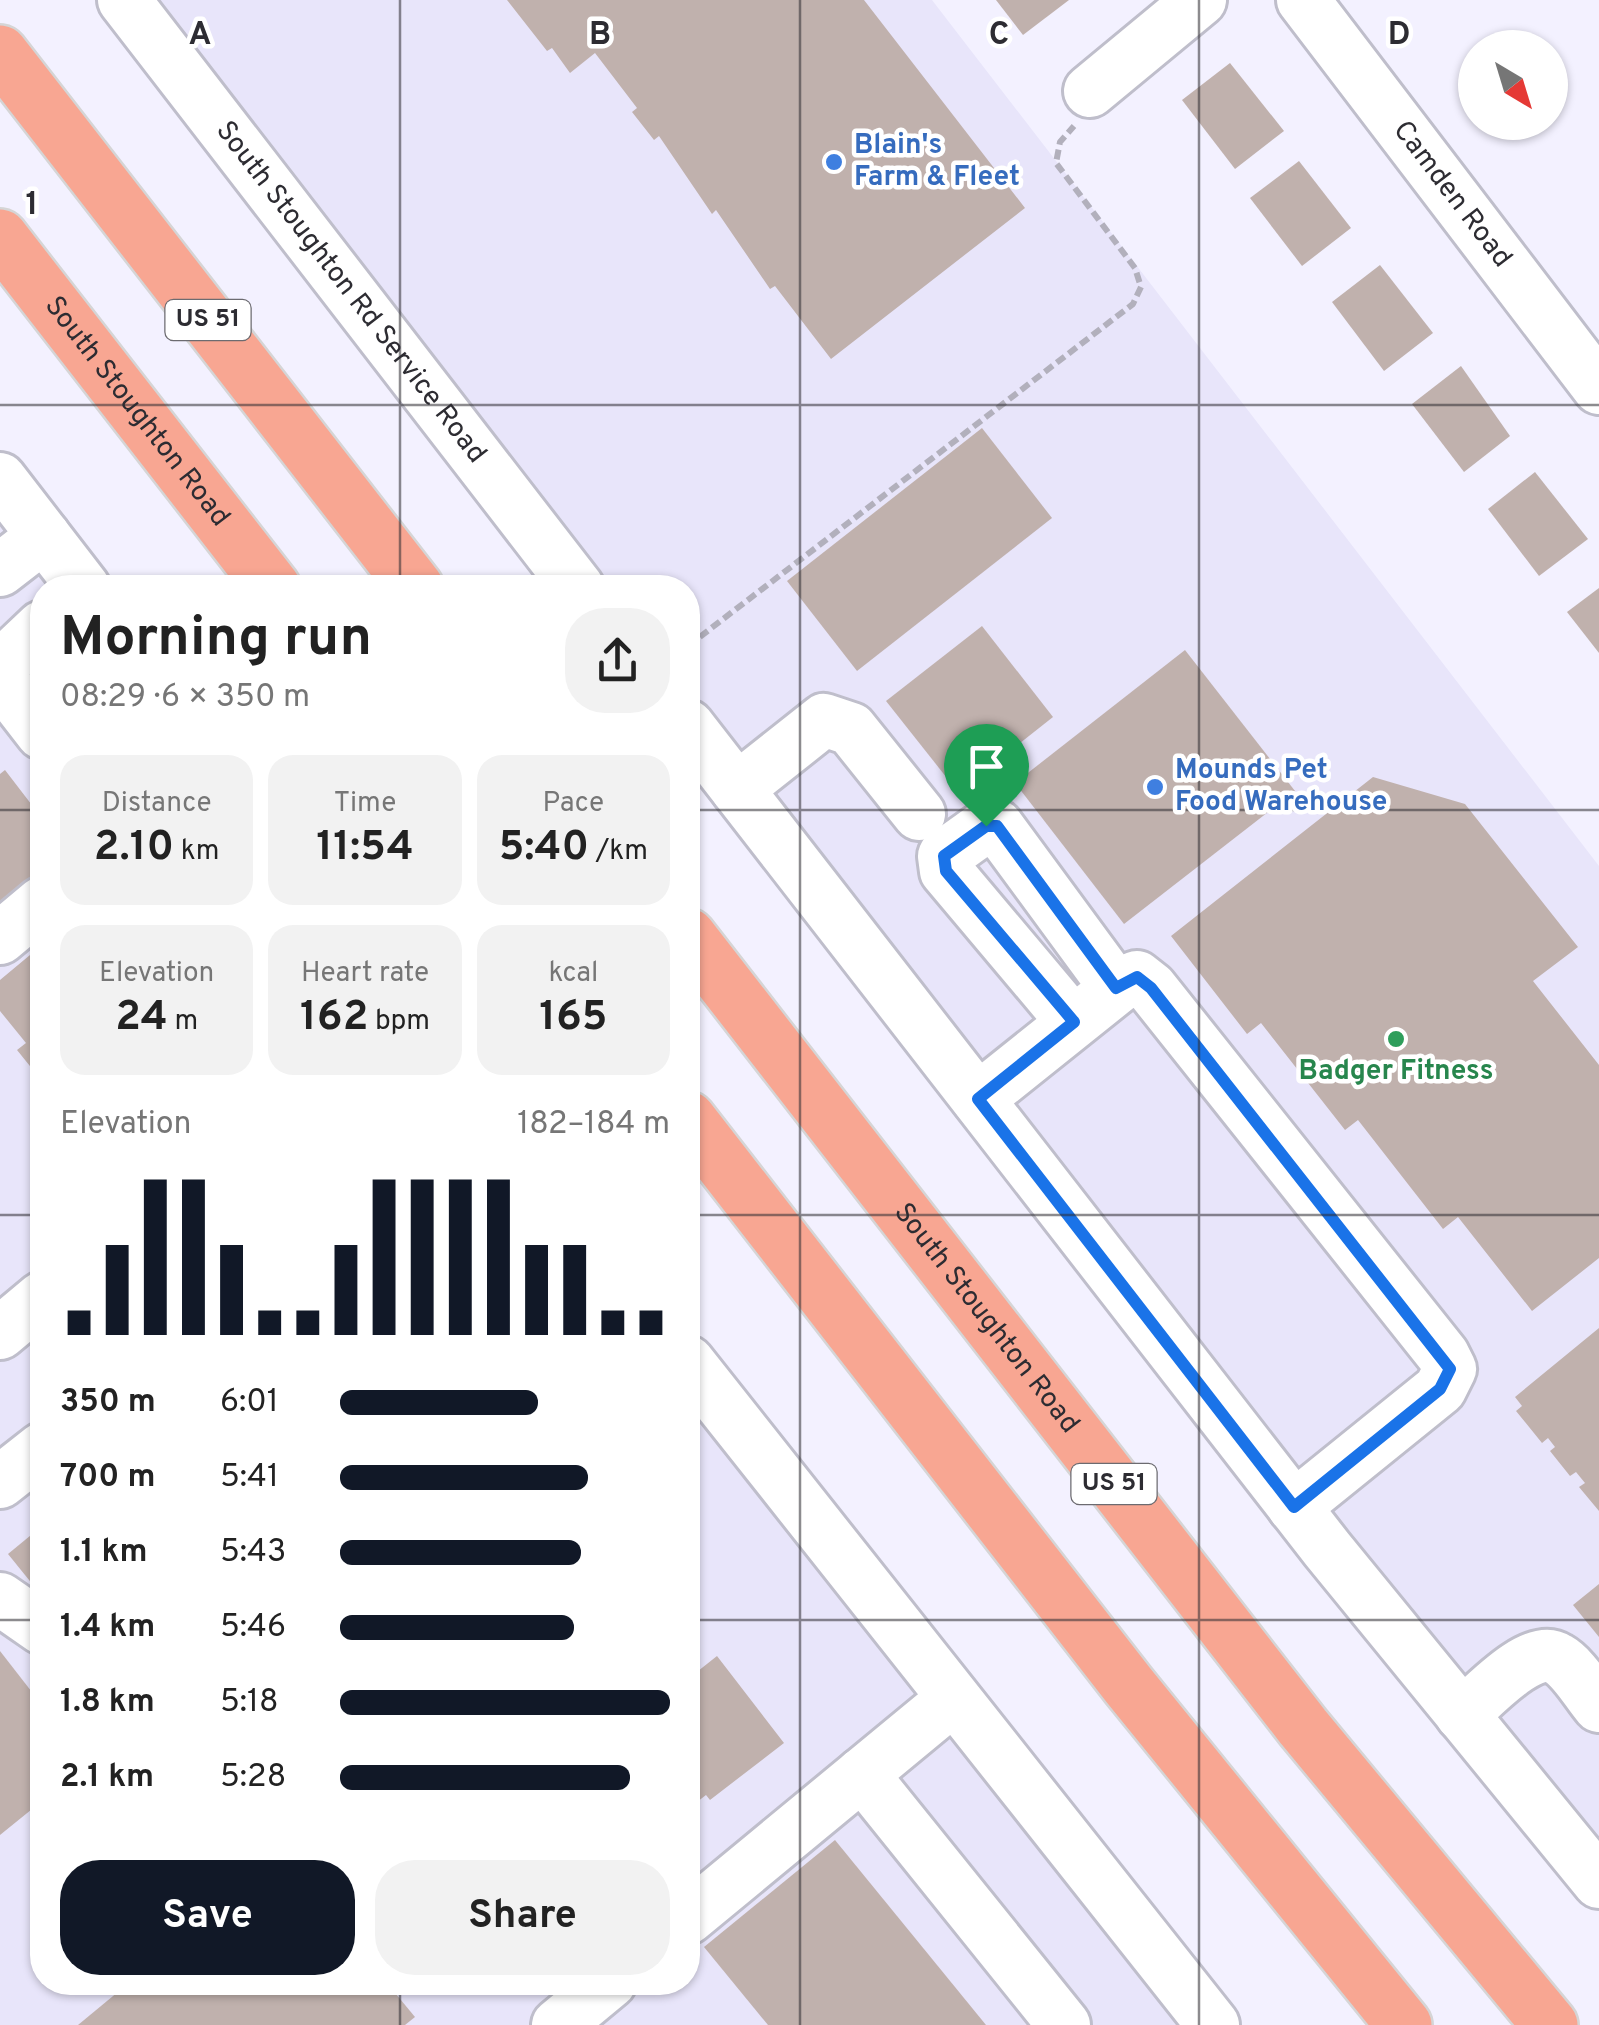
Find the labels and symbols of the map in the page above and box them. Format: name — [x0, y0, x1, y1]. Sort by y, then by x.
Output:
text: A — [189, 16, 211, 56]
text: B — [589, 16, 611, 56]
text: C — [989, 16, 1009, 56]
text: D — [1388, 16, 1410, 56]
north arrow — [1458, 30, 1568, 140]
street label: Camden Road — [1384, 114, 1519, 276]
street label: South Stoughton Rd Service Road — [207, 115, 494, 471]
place label: Blain's Farm & Fleet — [854, 128, 1020, 196]
marker: Blain's Farm & Fleet — [823, 151, 845, 173]
text: 1 — [26, 186, 38, 226]
street label: South Stoughton Road — [35, 290, 237, 535]
road number: US 51 — [166, 300, 250, 340]
pin — [944, 724, 1029, 827]
place label: Mounds Pet Food Warehouse — [1175, 753, 1387, 821]
marker: Mounds Pet Food Warehouse — [1144, 776, 1166, 798]
marker: Badger Fitness — [1385, 1028, 1407, 1050]
place label: Badger Fitness — [1298, 1054, 1494, 1090]
street label: South Stoughton Road — [885, 1196, 1087, 1441]
road number: US 51 — [1072, 1464, 1156, 1504]

